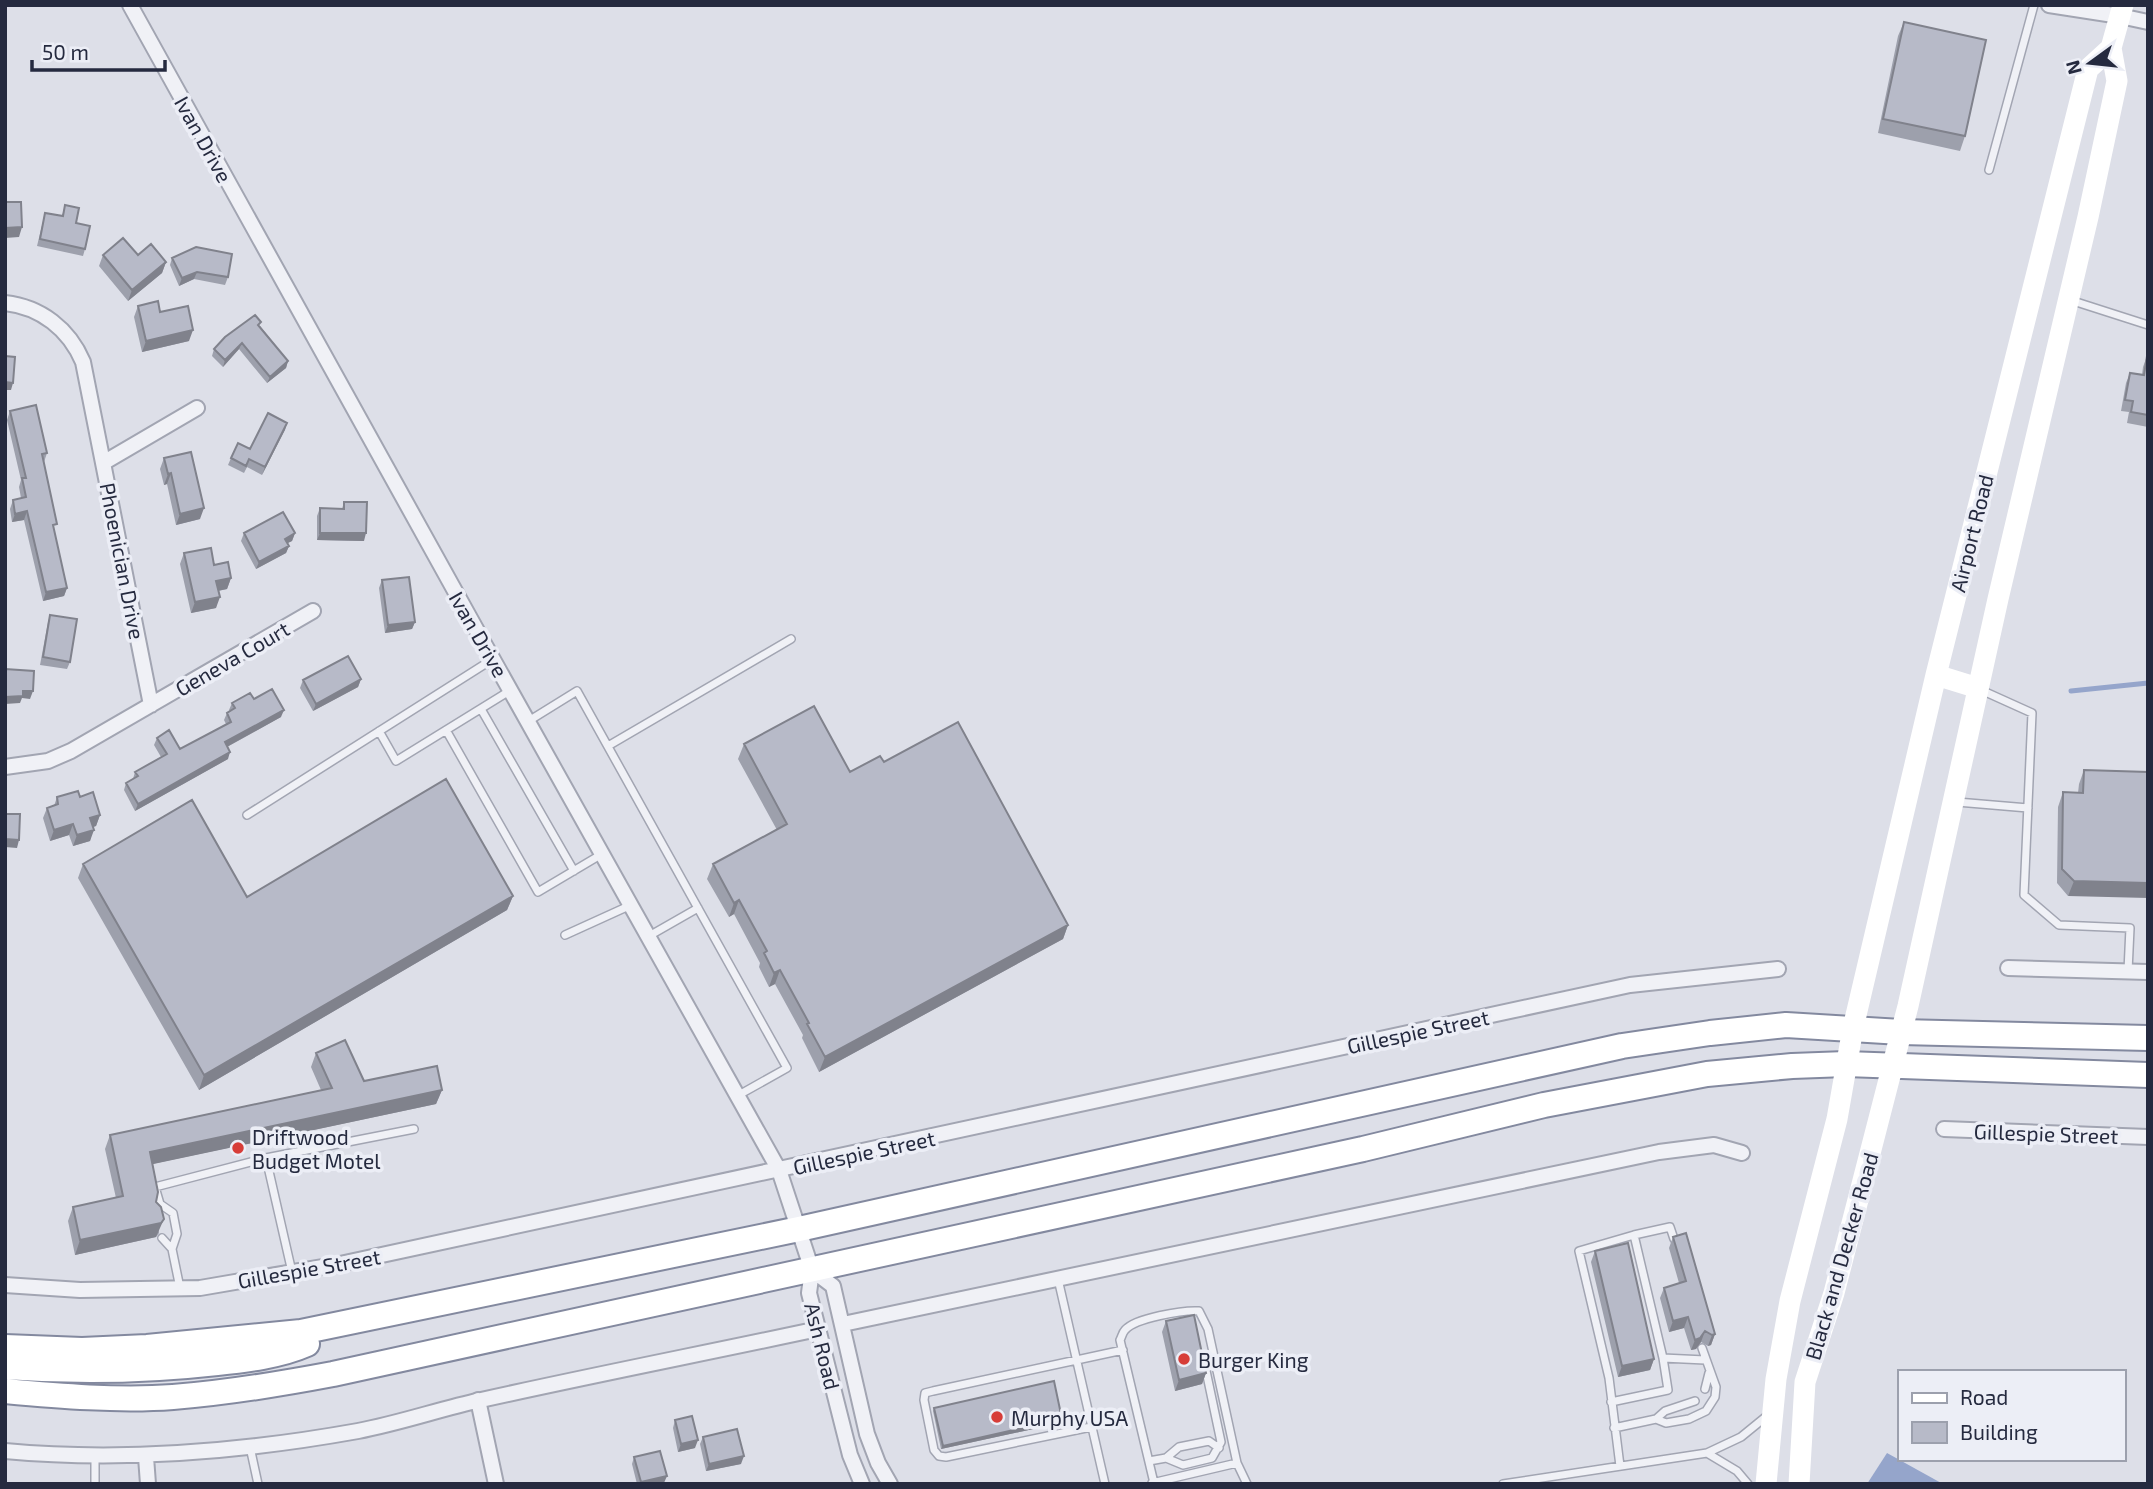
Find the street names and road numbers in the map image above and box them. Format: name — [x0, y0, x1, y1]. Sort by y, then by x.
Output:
street label: Ivan Drive — [170, 91, 238, 187]
street label: Airport Road — [1944, 472, 1998, 594]
street label: Phoenician Drive — [96, 481, 150, 641]
street label: Ivan Drive — [444, 587, 514, 681]
street label: Geneva Court — [171, 615, 293, 701]
street label: Gillespie Street — [1345, 1004, 1491, 1058]
street label: Gillespie Street — [1973, 1118, 2119, 1148]
street label: Gillespie Street — [791, 1125, 937, 1179]
street label: Black and Decker Road — [1799, 1149, 1883, 1363]
street label: Gillespie Street — [236, 1243, 382, 1293]
street label: Ash Road — [800, 1300, 846, 1392]

